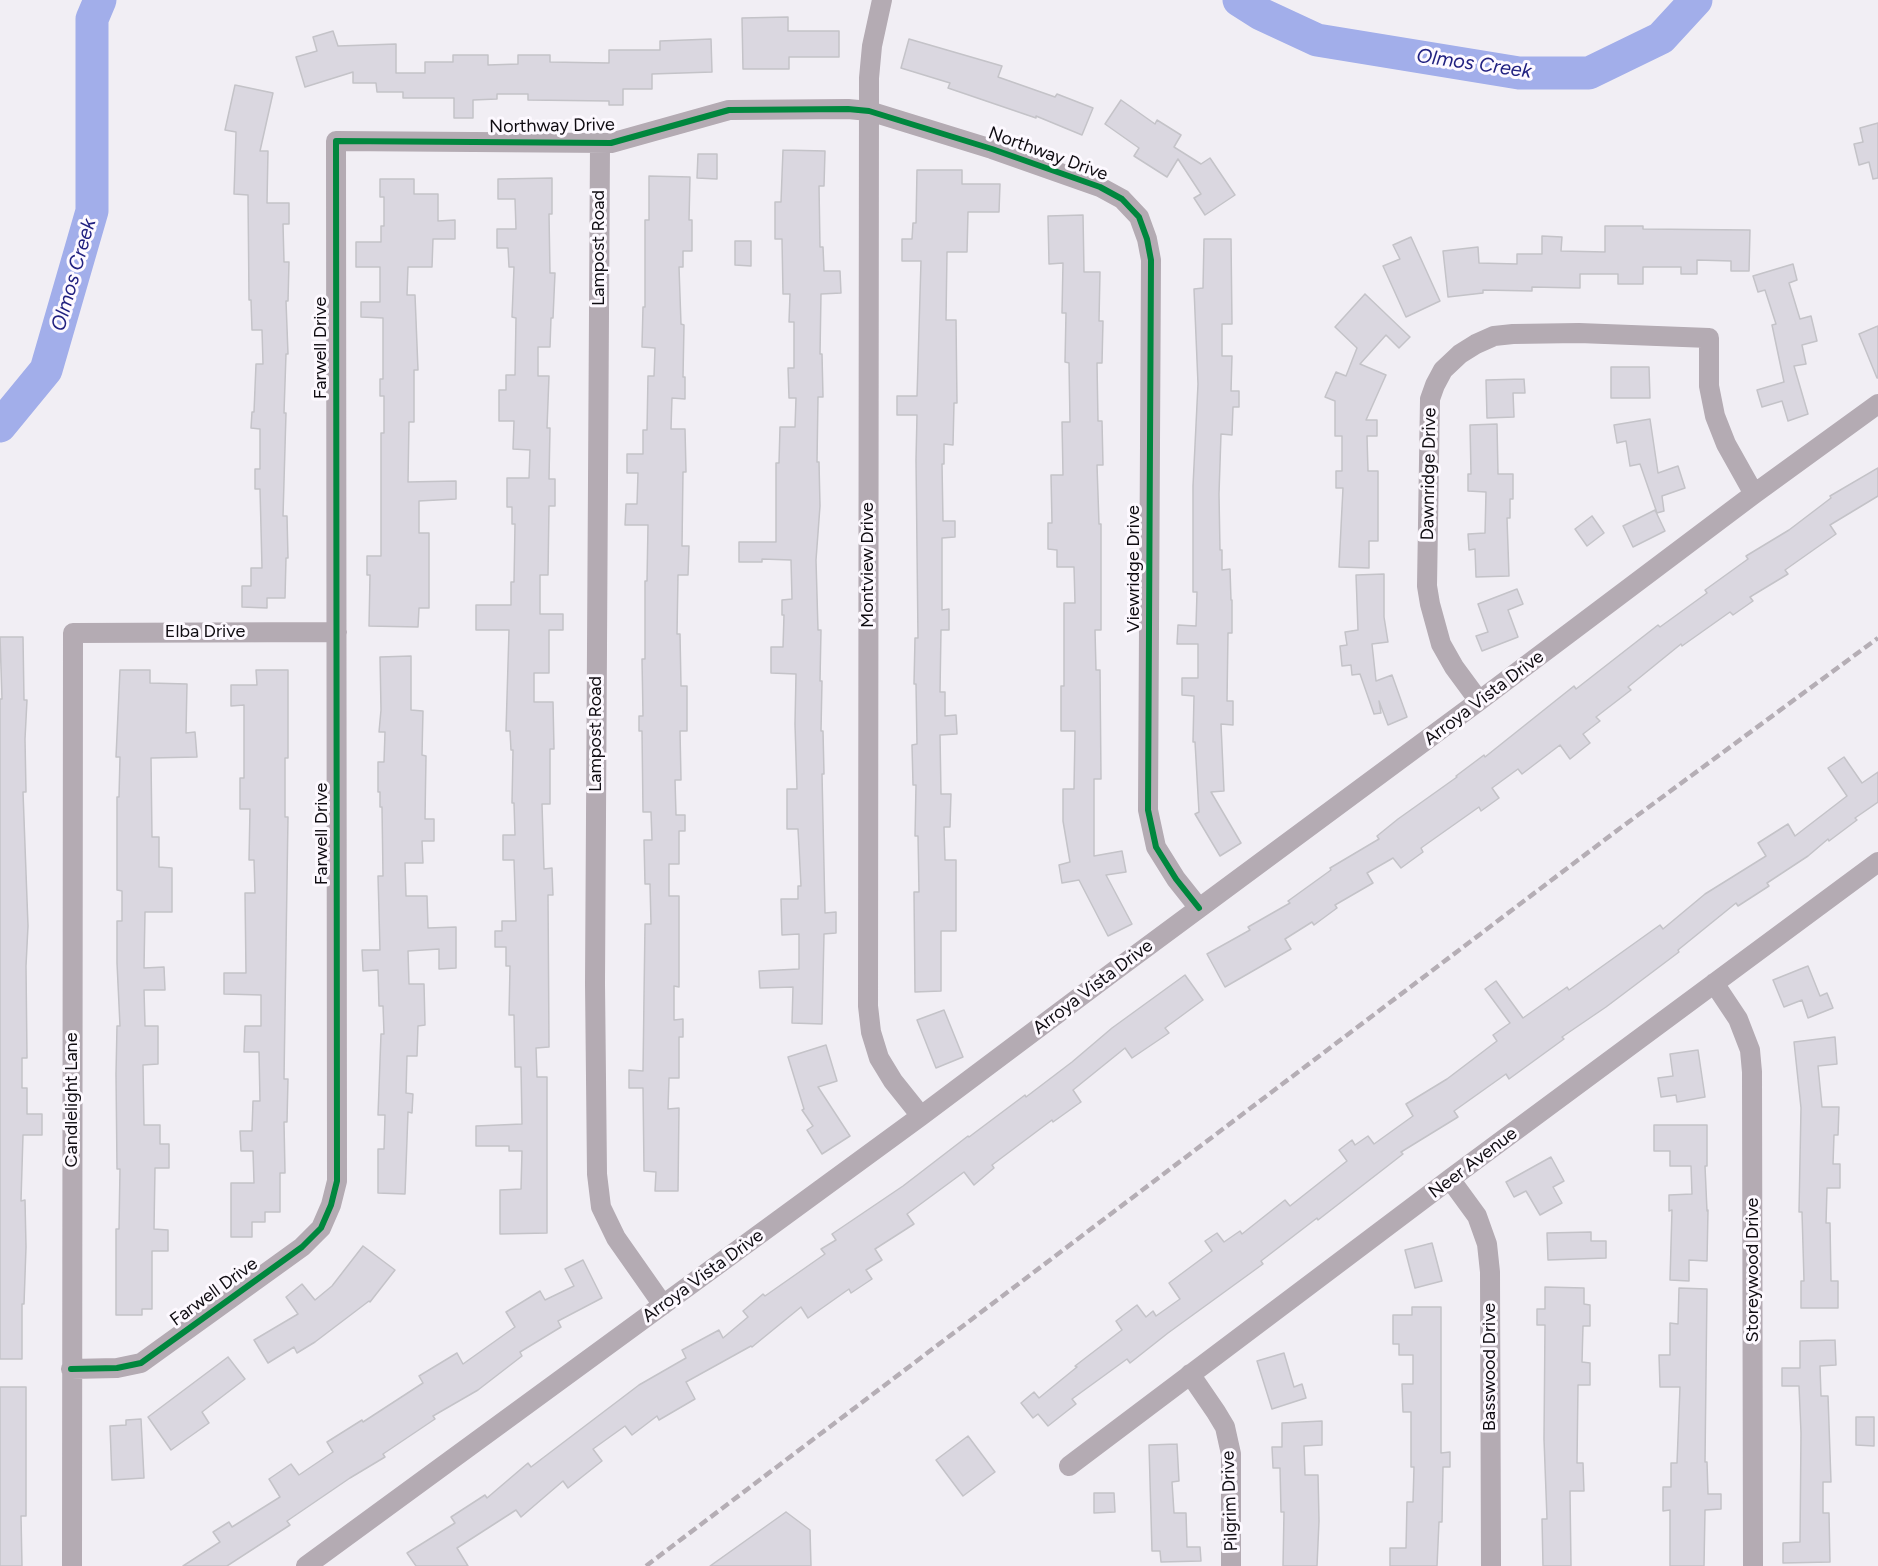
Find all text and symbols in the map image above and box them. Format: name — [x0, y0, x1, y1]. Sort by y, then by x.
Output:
water label: Olmos Creek — [1415, 44, 1533, 84]
street label: Northway Drive — [489, 114, 615, 138]
street label: Northway Drive — [985, 122, 1111, 186]
street label: Lampost Road — [588, 190, 610, 306]
water label: Olmos Creek — [47, 216, 101, 334]
street label: Farwell Drive — [310, 297, 332, 399]
street label: Dawnridge Drive — [1417, 407, 1441, 541]
street label: Montview Drive — [857, 502, 879, 628]
street label: Viewridge Drive — [1123, 505, 1145, 633]
street label: Elba Drive — [165, 621, 245, 643]
street label: Arroya Vista Drive — [1420, 646, 1548, 750]
street label: Lampost Road — [585, 676, 607, 792]
street label: Farwell Drive — [311, 783, 333, 885]
street label: Arroya Vista Drive — [1029, 935, 1157, 1039]
street label: Candlelight Lane — [61, 1033, 83, 1167]
street label: Neer Avenue — [1425, 1123, 1521, 1203]
street label: Storeywood Drive — [1742, 1198, 1764, 1342]
street label: Arroya Vista Drive — [638, 1225, 768, 1327]
street label: Farwell Drive — [166, 1253, 262, 1331]
street label: Basswood Drive — [1479, 1303, 1501, 1431]
street label: Pilgrim Drive — [1217, 1450, 1243, 1552]

